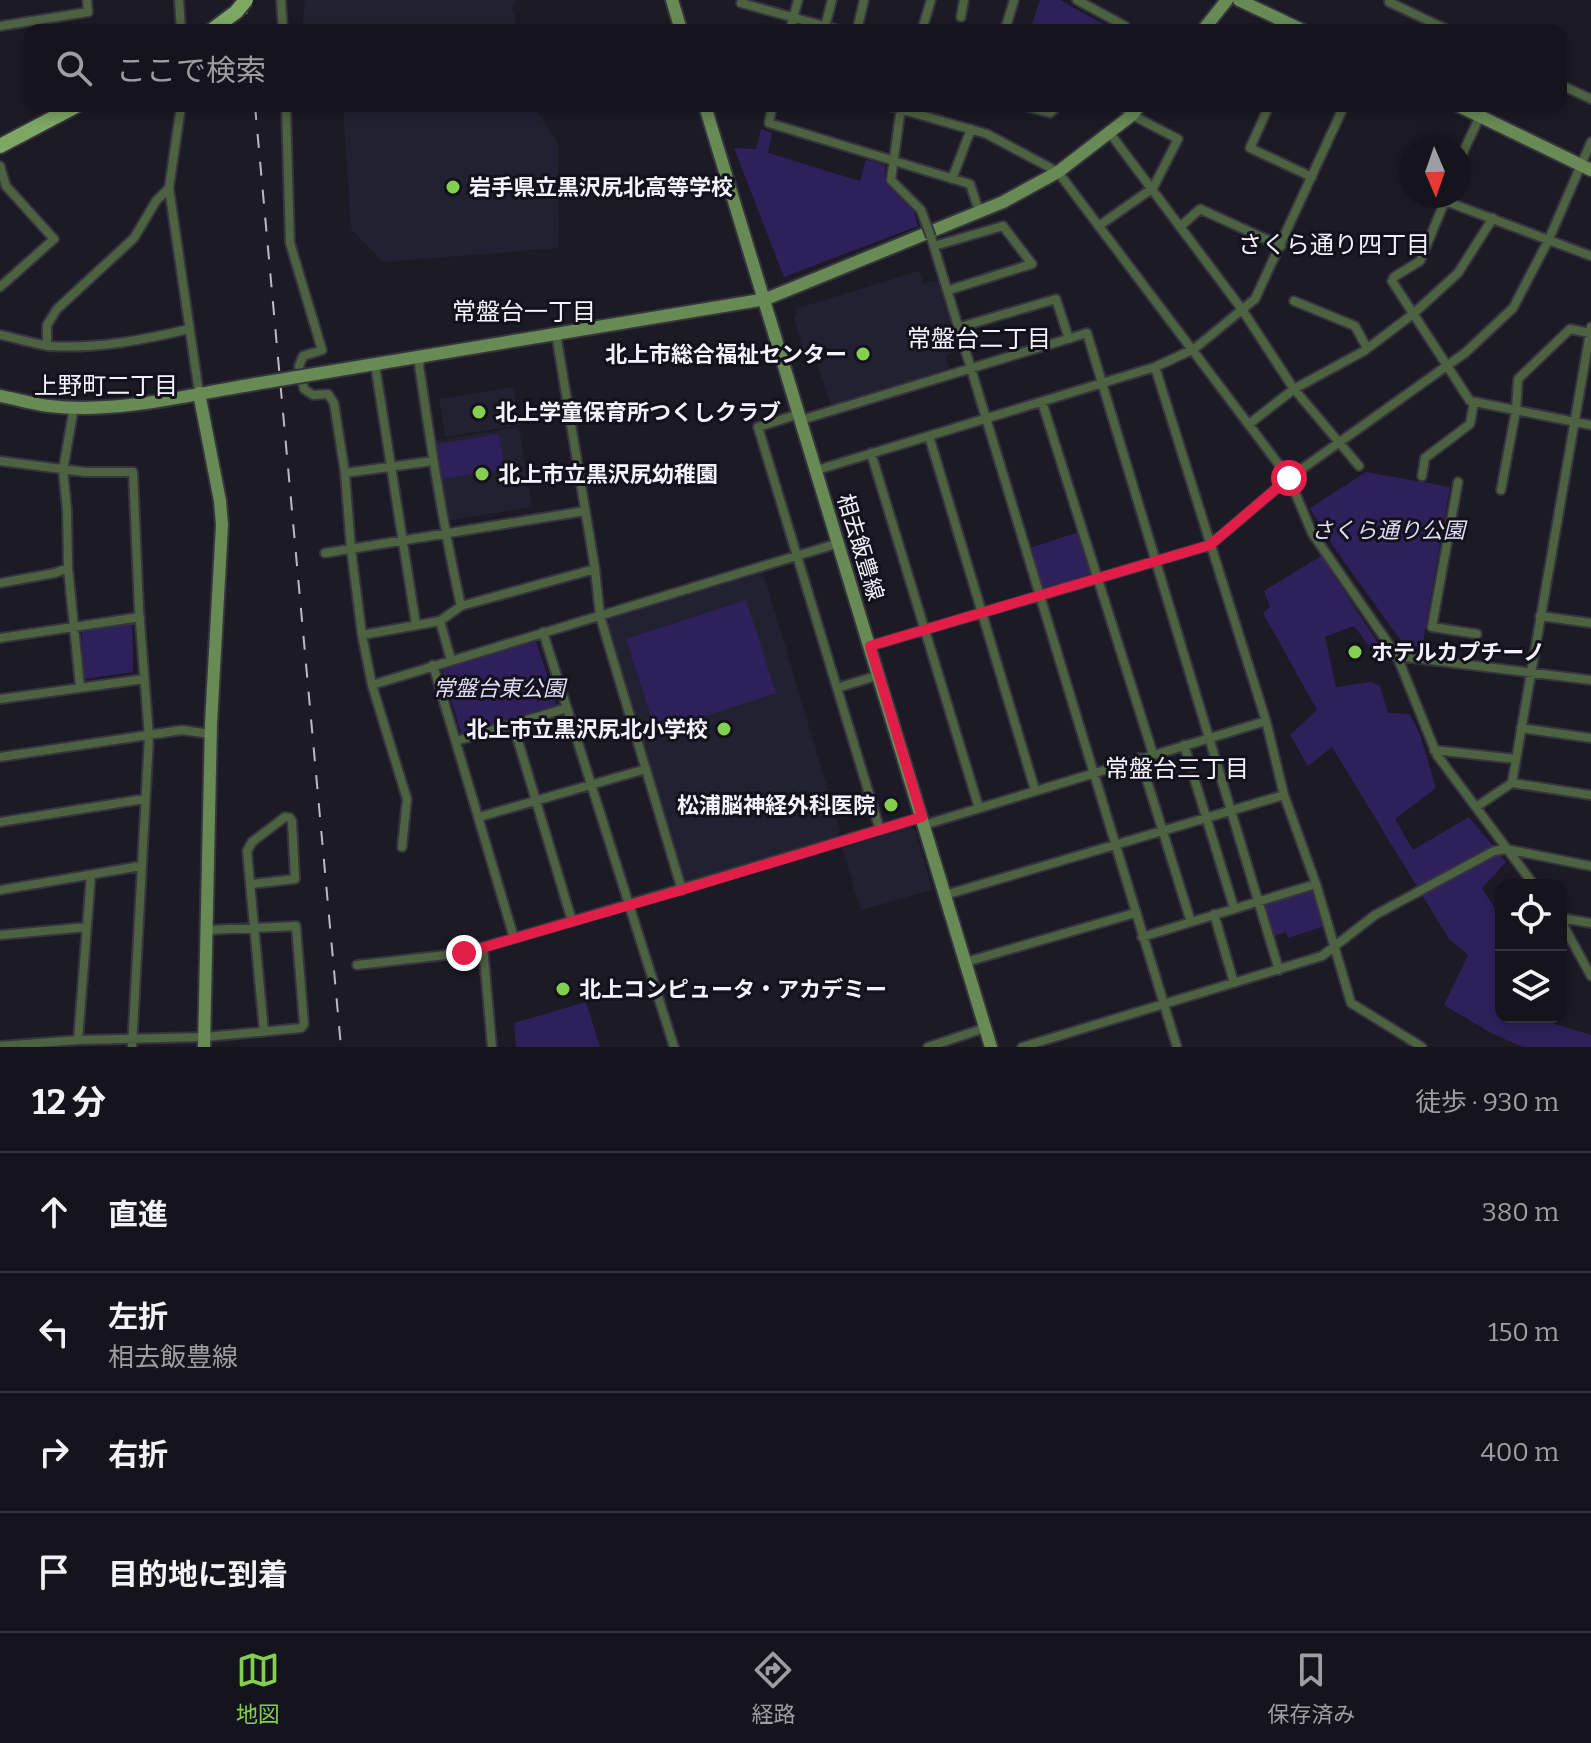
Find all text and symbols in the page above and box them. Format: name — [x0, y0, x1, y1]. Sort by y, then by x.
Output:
search box — [24, 24, 1567, 112]
icon: search — [52, 46, 96, 90]
text: ここで検索 — [116, 53, 266, 89]
north arrow — [1399, 136, 1471, 208]
place label: 岩手県立黒沢尻北高等学校 — [469, 174, 733, 201]
marker: 岩手県立黒沢尻北高等学校 — [444, 178, 462, 196]
district label: さくら通り四丁目 — [1238, 231, 1430, 259]
district label: 常盤台一丁目 — [452, 298, 596, 326]
district label: 常盤台二丁目 — [907, 325, 1051, 353]
place label: 北上市総合福祉センター — [605, 341, 847, 368]
marker: 北上市総合福祉センター — [854, 345, 872, 363]
district label: 上野町二丁目 — [34, 372, 178, 400]
place label: 北上学童保育所つくしクラブ — [495, 399, 781, 426]
marker: 北上学童保育所つくしクラブ — [470, 403, 488, 421]
route start — [1271, 460, 1307, 496]
place label: 北上市立黒沢尻幼稚園 — [498, 461, 718, 488]
marker: 北上市立黒沢尻幼稚園 — [473, 465, 491, 483]
street label: 相去飯豊線 — [832, 491, 890, 604]
park label: さくら通り公園 — [1311, 517, 1468, 544]
place label: ホテルカプチーノ — [1371, 639, 1545, 666]
marker: ホテルカプチーノ — [1346, 643, 1364, 661]
park label: 常盤台東公園 — [433, 675, 568, 702]
place label: 北上市立黒沢尻北小学校 — [466, 716, 708, 743]
marker: 北上市立黒沢尻北小学校 — [715, 720, 733, 738]
district label: 常盤台三丁目 — [1105, 755, 1249, 783]
place label: 松浦脳神経外科医院 — [677, 792, 875, 819]
marker: 松浦脳神経外科医院 — [882, 796, 900, 814]
map controls — [1495, 879, 1567, 1023]
button: locate — [1495, 879, 1567, 951]
route end — [446, 935, 482, 971]
button: layers — [1495, 951, 1567, 1023]
place label: 北上コンピュータ・アカデミー — [579, 976, 887, 1003]
marker: 北上コンピュータ・アカデミー — [554, 980, 572, 998]
text: 12 分 — [32, 1082, 106, 1123]
text: 徒歩 · 930 m — [1415, 1087, 1559, 1118]
icon: ahead — [32, 1190, 76, 1234]
text: 直進 — [108, 1197, 168, 1233]
text: 380 m — [1482, 1197, 1559, 1228]
text: 左折 — [108, 1299, 168, 1335]
icon: left — [32, 1310, 76, 1354]
text: 150 m — [1488, 1317, 1559, 1348]
text: 相去飯豊線 — [108, 1342, 238, 1373]
icon: right — [32, 1430, 76, 1474]
text: 右折 — [108, 1437, 168, 1473]
text: 400 m — [1480, 1437, 1559, 1468]
icon: arrive — [32, 1550, 76, 1594]
text: 目的地に到着 — [108, 1557, 288, 1593]
tab: 地図 — [236, 1648, 280, 1728]
tab: 経路 — [751, 1648, 795, 1728]
tab: 保存済み — [1267, 1648, 1355, 1728]

